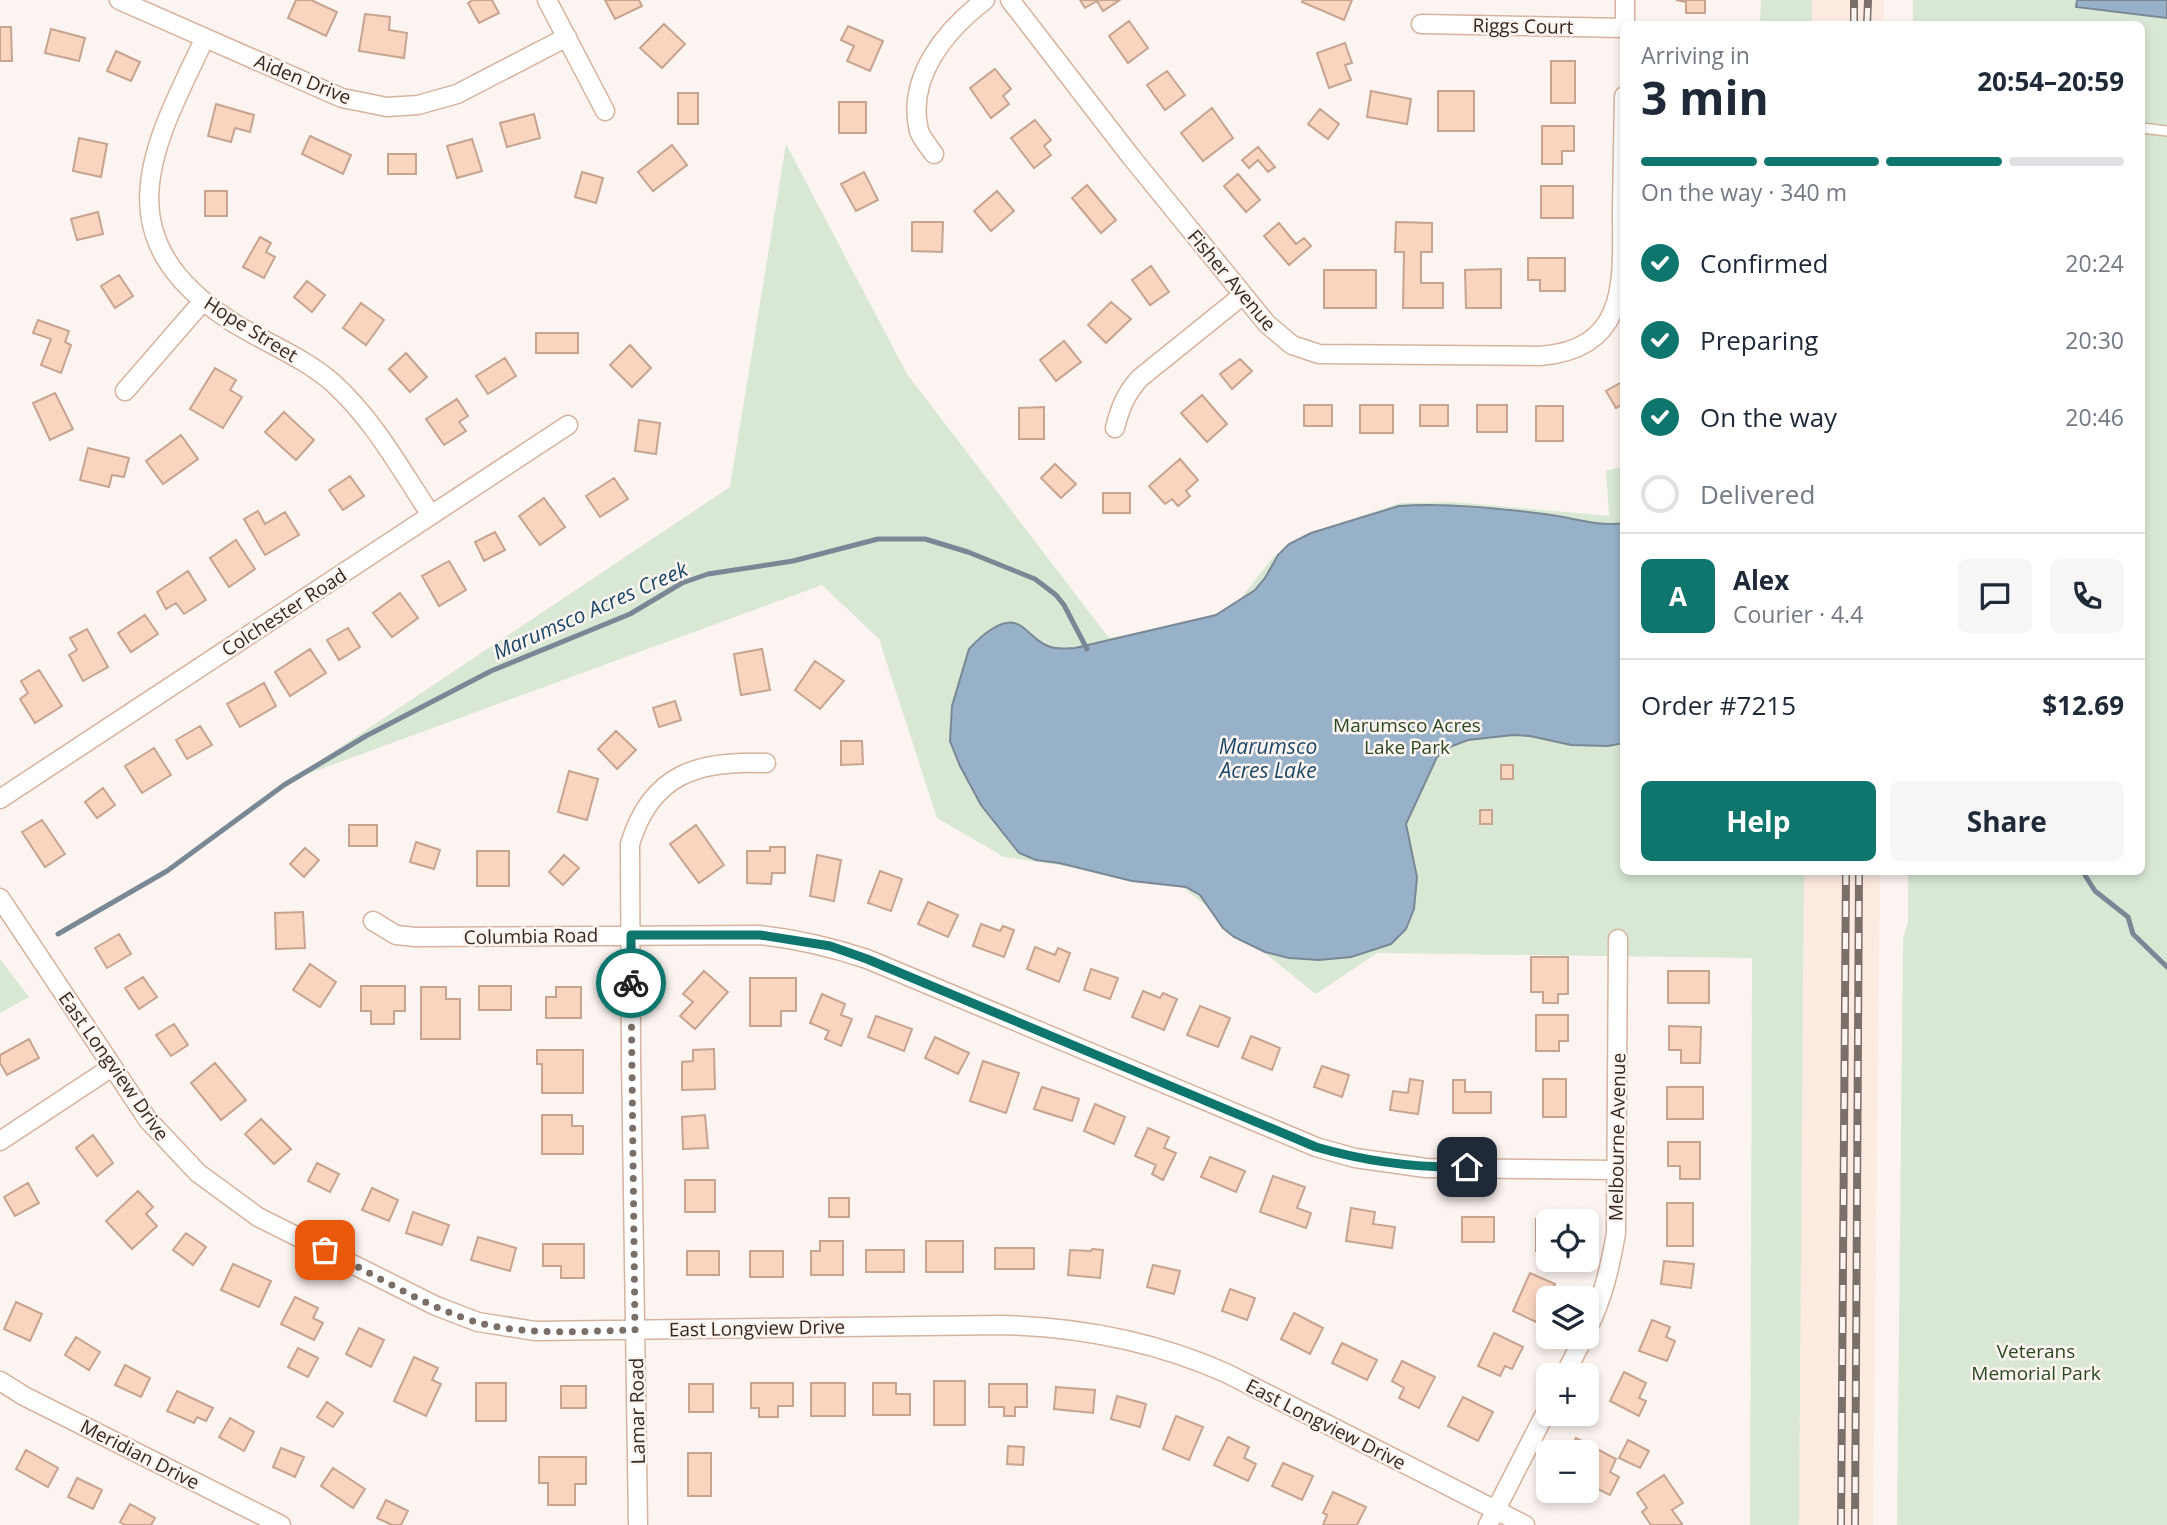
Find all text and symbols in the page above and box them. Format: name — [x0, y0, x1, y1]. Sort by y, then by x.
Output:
street label: Riggs Court — [1472, 12, 1574, 40]
text: Arriving in — [1641, 39, 1750, 71]
street label: Aiden Drive — [251, 48, 355, 110]
text: 20:54–20:59 — [1977, 63, 2124, 99]
text: 3 min — [1641, 66, 1769, 128]
text: On the way · 340 m — [1641, 176, 1847, 208]
street label: Fisher Avenue — [1182, 224, 1282, 336]
icon: check — [1641, 244, 1679, 282]
text: Confirmed — [1700, 245, 1828, 281]
text: 20:24 — [2065, 247, 2124, 279]
street label: Hope Street — [199, 290, 303, 368]
icon: check — [1641, 321, 1679, 359]
text: Preparing — [1700, 322, 1818, 358]
text: 20:30 — [2065, 324, 2124, 356]
icon: check — [1641, 398, 1679, 436]
text: On the way — [1700, 399, 1837, 435]
text: 20:46 — [2065, 401, 2124, 433]
text: Delivered — [1700, 476, 1815, 512]
water label: Marumsco Acres Creek — [488, 554, 692, 666]
button: chat — [1958, 559, 2032, 633]
button: phone — [2050, 559, 2124, 633]
street label: Colchester Road — [216, 562, 352, 662]
text: Alex — [1733, 562, 1789, 598]
text: A — [1669, 578, 1687, 614]
text: Courier · 4.4 — [1733, 598, 1863, 630]
text: Order #7215 — [1641, 687, 1796, 723]
text: $12.69 — [2042, 687, 2124, 723]
park label: Marumsco Acres Lake Park — [1333, 712, 1481, 760]
water label: Marumsco Acres Lake — [1217, 732, 1317, 784]
button: Help — [1641, 781, 1876, 861]
button: Share — [1890, 781, 2124, 861]
street label: Columbia Road — [463, 922, 599, 950]
courier — [596, 948, 666, 1018]
icon: bike — [612, 964, 650, 1002]
street label: East Longview Drive — [53, 986, 175, 1146]
street label: Melbourne Avenue — [1603, 1053, 1631, 1221]
pin — [1437, 1137, 1497, 1197]
icon: home — [1448, 1148, 1486, 1186]
map controls — [1536, 1209, 1599, 1503]
button: locate — [1536, 1209, 1599, 1272]
pin — [295, 1220, 355, 1280]
icon: bag — [306, 1231, 344, 1269]
button: layers — [1536, 1286, 1599, 1349]
street label: East Longview Drive — [669, 1313, 845, 1343]
park label: Veterans Memorial Park — [1971, 1338, 2101, 1386]
street label: Lamar Road — [623, 1357, 651, 1465]
button: + — [1536, 1363, 1599, 1426]
street label: East Longview Drive — [1242, 1372, 1410, 1476]
street label: Meridian Drive — [76, 1413, 204, 1495]
button: − — [1536, 1440, 1599, 1503]

